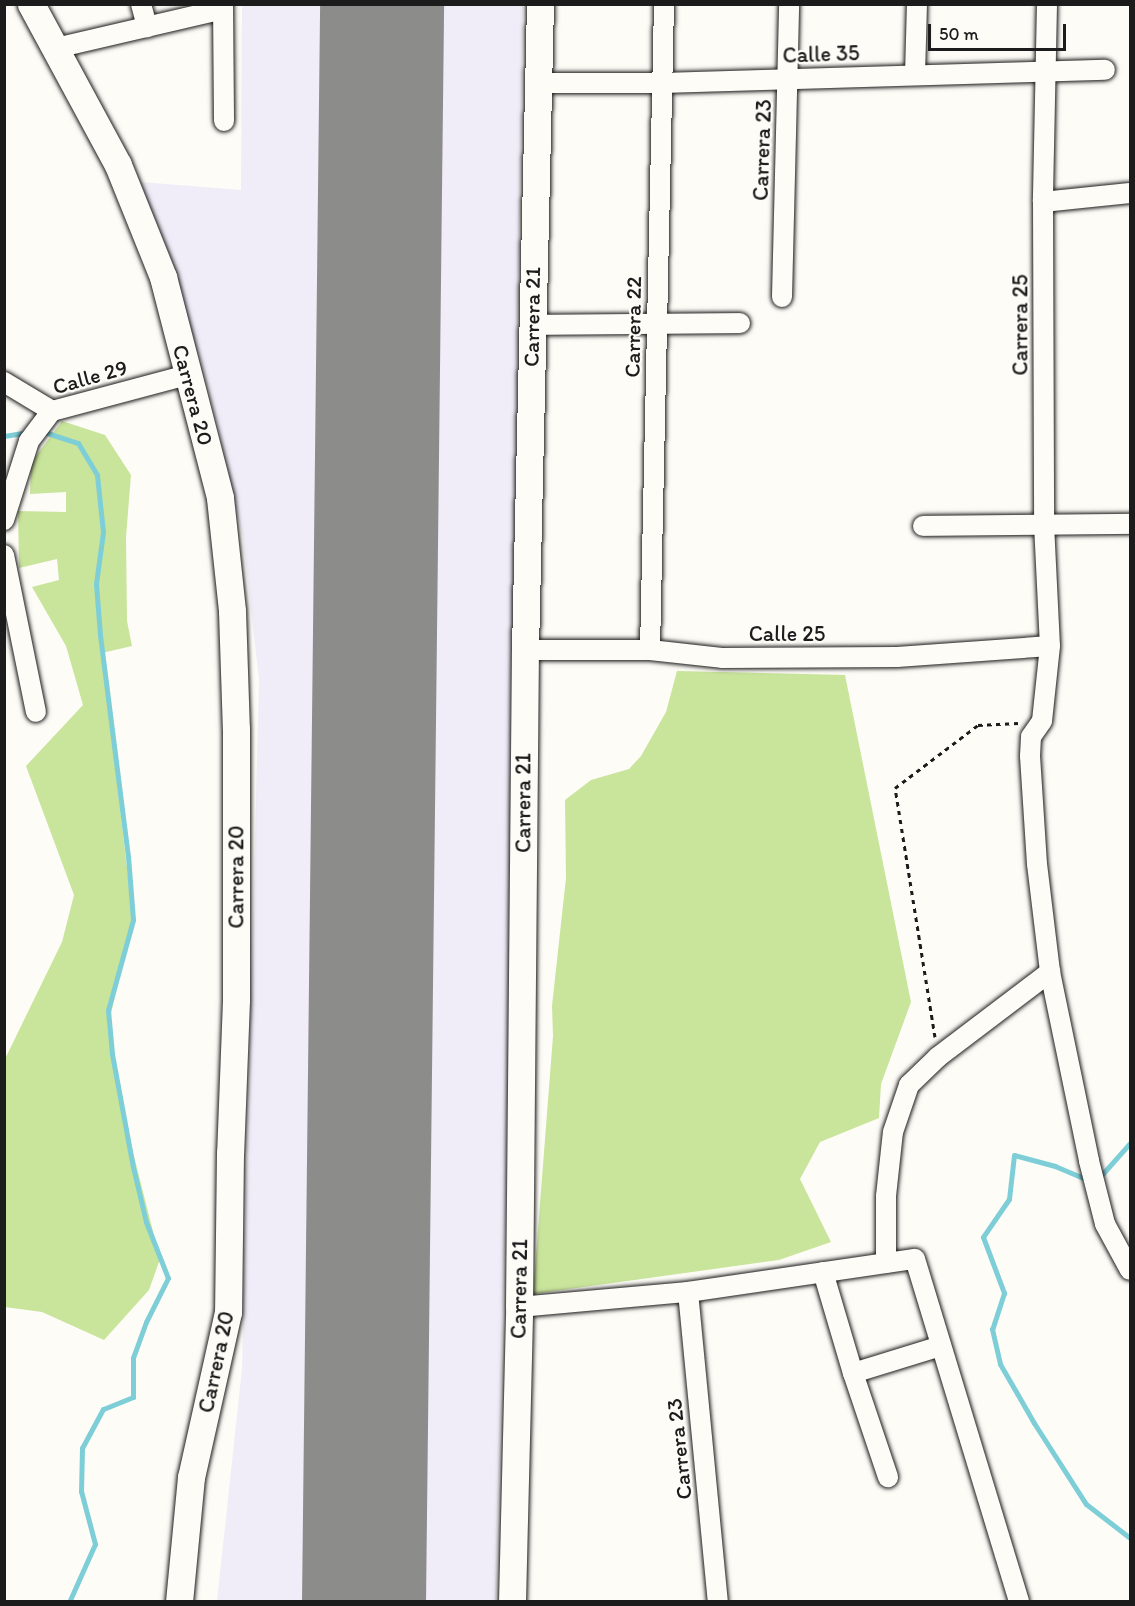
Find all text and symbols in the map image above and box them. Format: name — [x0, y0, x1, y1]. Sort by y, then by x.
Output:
scale bar — [931, 12, 1069, 50]
text: 50 m — [939, 23, 979, 45]
street label: Calle 35 — [782, 39, 860, 69]
street label: Carrera 23 — [747, 99, 777, 201]
street label: Carrera 21 — [518, 267, 546, 367]
street label: Carrera 25 — [1007, 274, 1033, 376]
street label: Carrera 22 — [619, 276, 647, 378]
street label: Carrera 20 — [167, 342, 219, 448]
street label: Calle 29 — [50, 354, 130, 400]
street label: Calle 25 — [749, 621, 825, 647]
street label: Carrera 21 — [510, 753, 536, 853]
street label: Carrera 20 — [223, 825, 249, 929]
street label: Carrera 21 — [505, 1239, 533, 1339]
street label: Carrera 20 — [192, 1309, 240, 1415]
street label: Carrera 23 — [661, 1397, 697, 1501]

